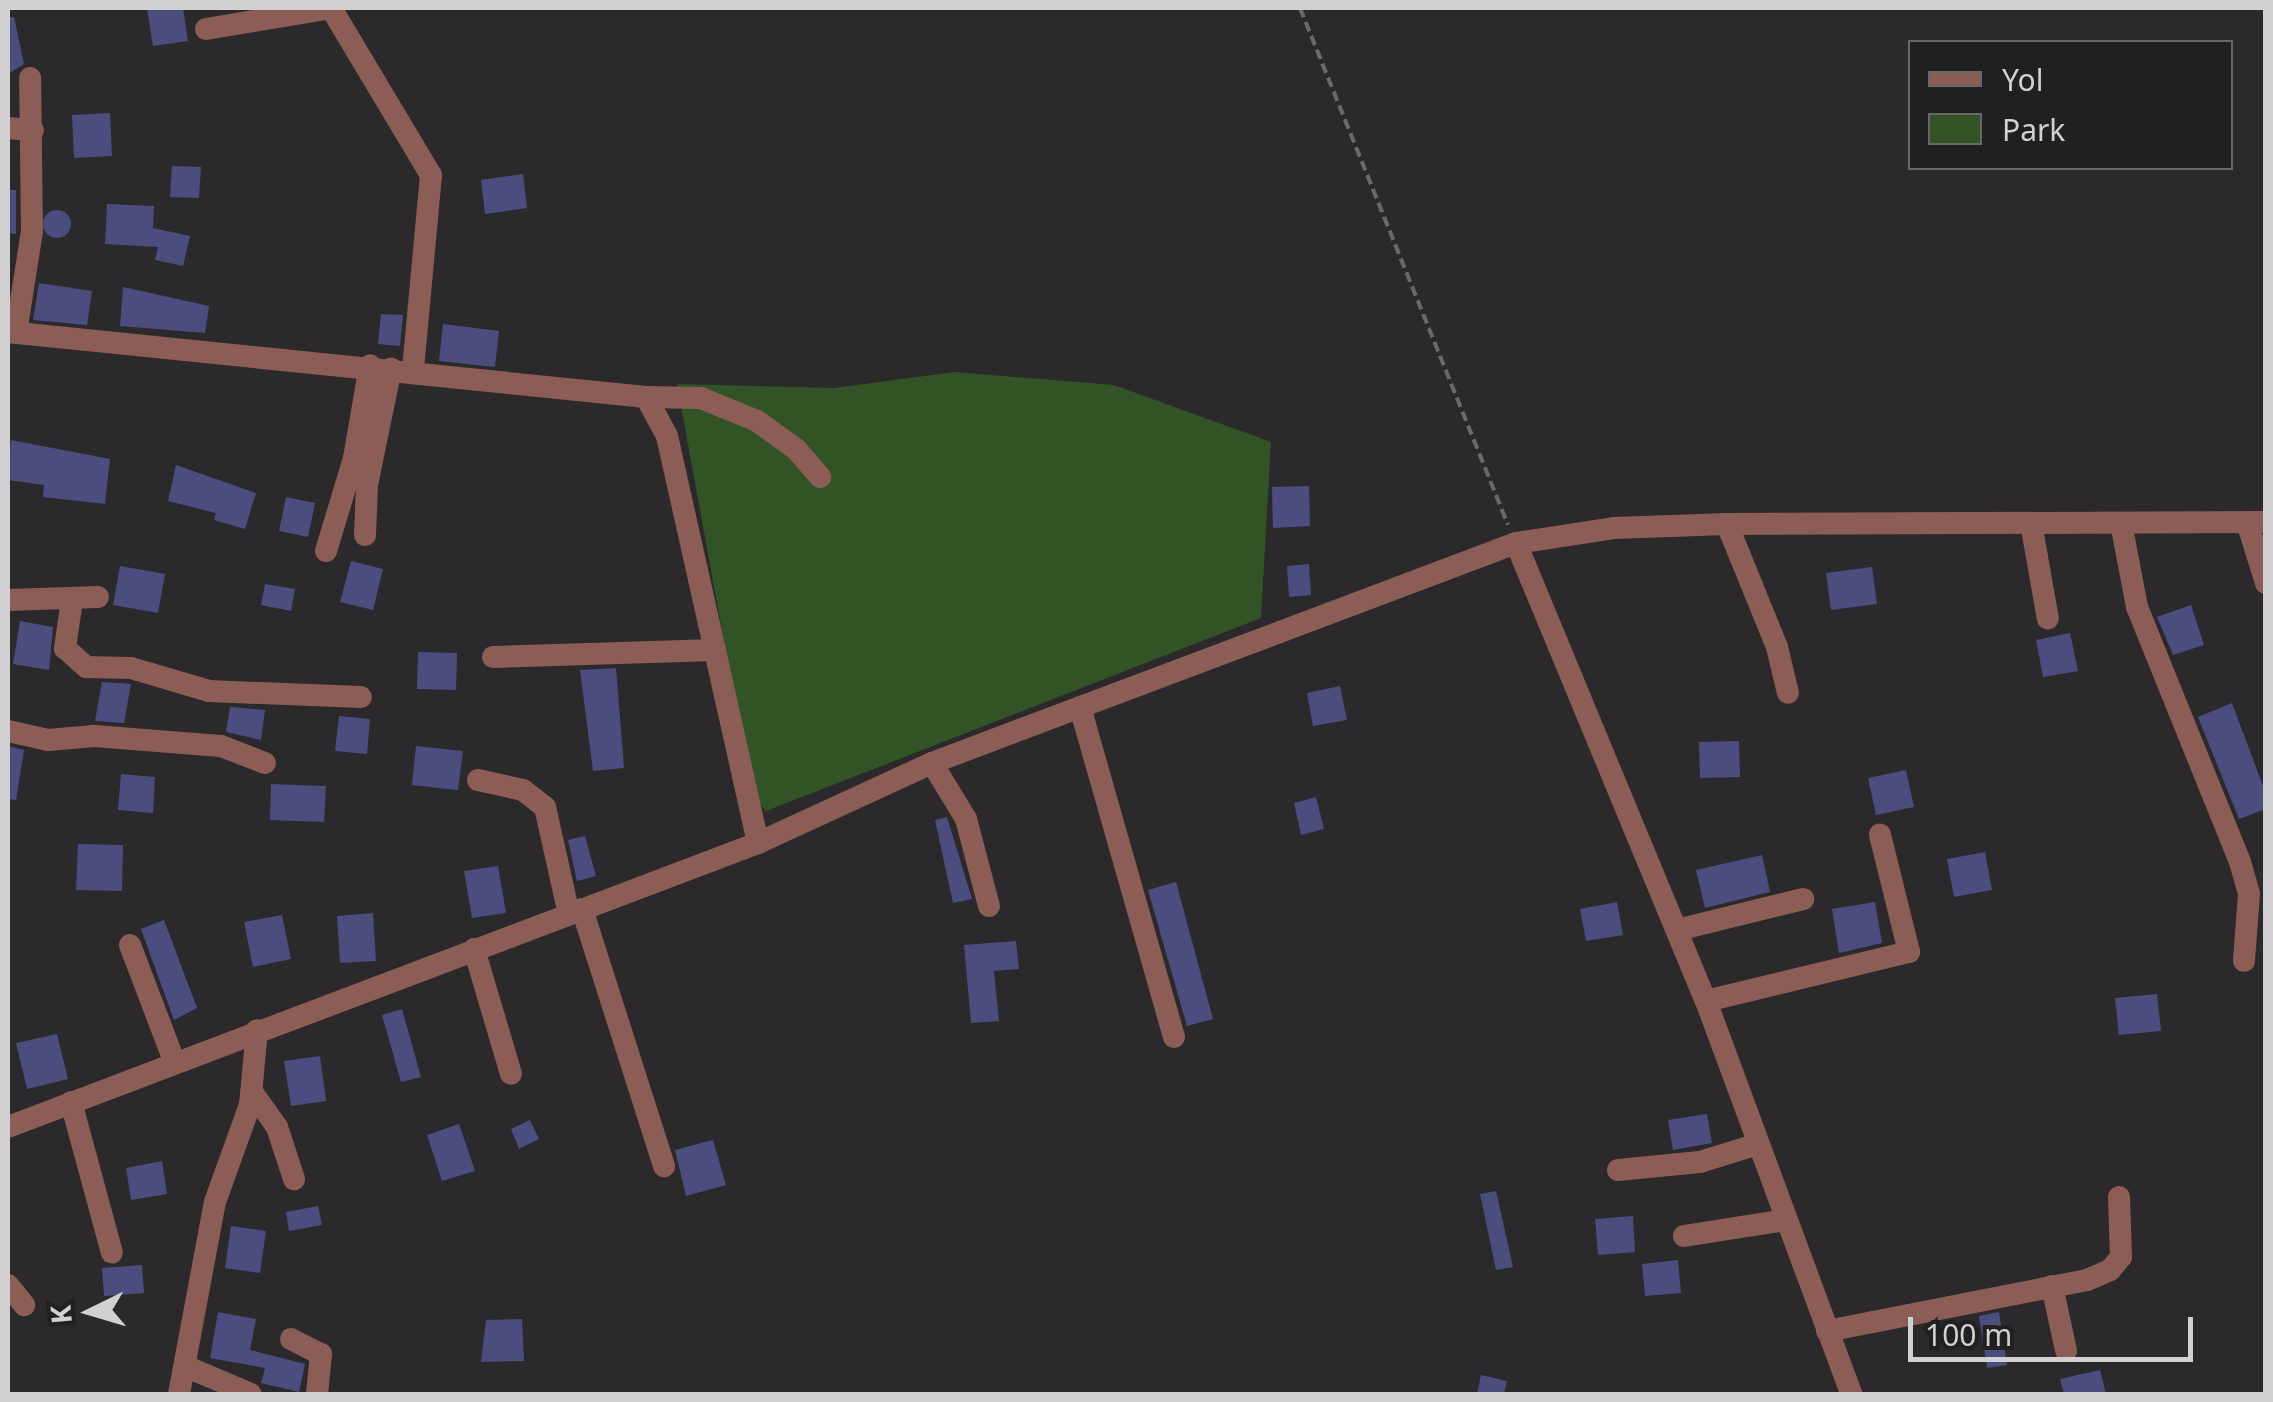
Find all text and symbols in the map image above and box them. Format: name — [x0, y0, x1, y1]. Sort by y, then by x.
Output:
legend — [1908, 40, 2233, 170]
text: Yol — [2002, 59, 2043, 100]
text: Park — [2002, 109, 2065, 150]
north arrow — [40, 1262, 140, 1362]
scale bar — [1913, 1297, 2198, 1359]
text: K — [40, 1304, 80, 1326]
text: 100 m — [1925, 1314, 2012, 1355]

